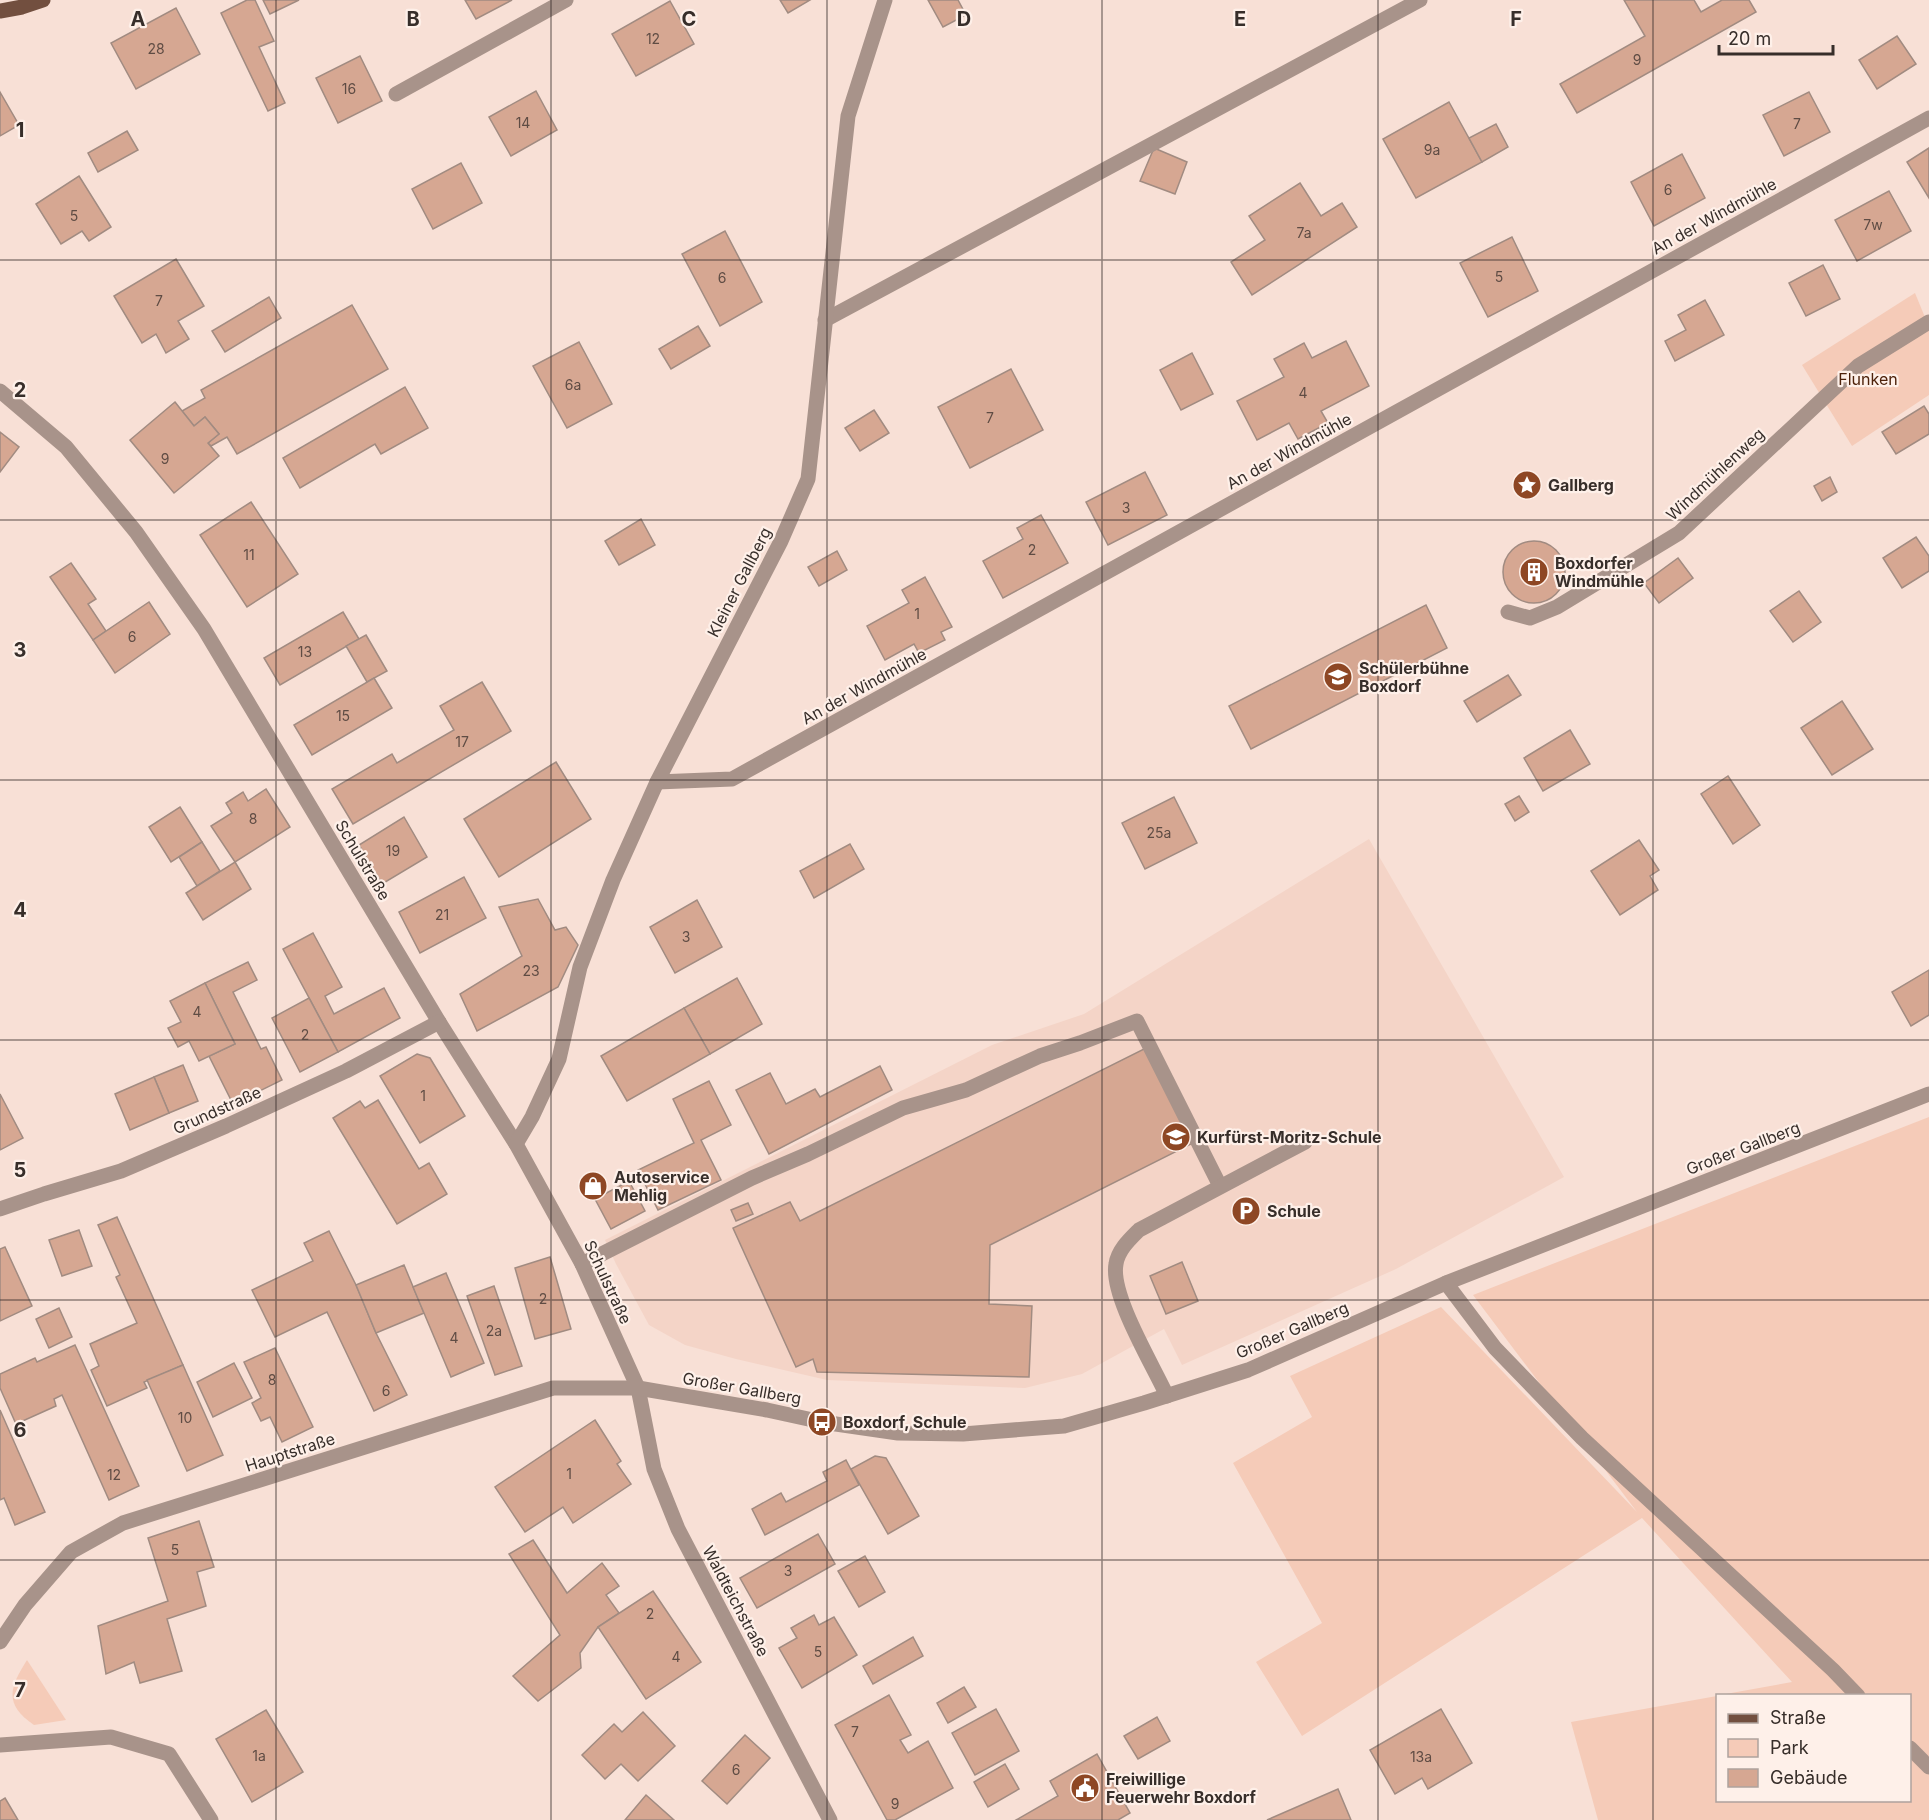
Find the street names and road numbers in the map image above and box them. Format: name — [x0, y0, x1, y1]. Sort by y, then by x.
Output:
street label: An der Windmühle — [1648, 173, 1780, 259]
street label: An der Windmühle — [1223, 408, 1355, 494]
street label: Windmühlenweg — [1662, 424, 1768, 524]
street label: Kleiner Gallberg — [703, 524, 775, 640]
street label: An der Windmühle — [798, 643, 930, 729]
street label: Schulstraße — [331, 816, 395, 904]
street label: Grundstraße — [170, 1082, 264, 1138]
street label: Großer Gallberg — [1683, 1117, 1803, 1179]
street label: Schulstraße — [580, 1237, 636, 1327]
street label: Großer Gallberg — [1233, 1297, 1351, 1363]
street label: Großer Gallberg — [681, 1368, 803, 1408]
street label: Hauptstraße — [243, 1428, 337, 1476]
street label: Waldteichstraße — [698, 1542, 774, 1660]

